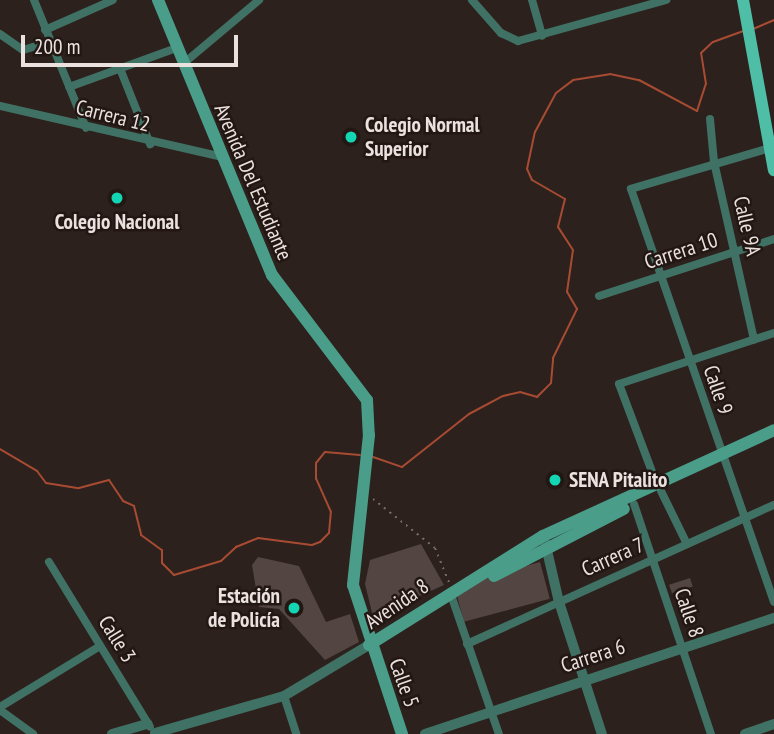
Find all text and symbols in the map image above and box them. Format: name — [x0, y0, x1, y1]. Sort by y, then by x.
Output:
scale bar — [24, 21, 242, 65]
text: 200 m — [34, 33, 80, 60]
street label: Carrera 12 — [73, 95, 153, 137]
street label: Avenida Del Estudiante — [209, 100, 297, 264]
place label: Colegio Normal Superior — [365, 112, 480, 162]
marker: Colegio Normal Superior — [343, 129, 359, 145]
marker: Colegio Nacional — [109, 190, 125, 206]
street label: Calle 9A — [728, 194, 766, 258]
place label: Colegio Nacional — [55, 209, 179, 235]
street label: Carrera 10 — [641, 227, 721, 275]
street label: Calle 9 — [698, 362, 738, 418]
place label: SENA Pitalito — [569, 467, 668, 493]
marker: SENA Pitalito — [547, 472, 563, 488]
street label: Carrera 7 — [578, 532, 648, 582]
street label: Avenida 8 — [360, 574, 434, 634]
place label: Estación de Policía — [208, 583, 280, 633]
street label: Calle 8 — [669, 585, 709, 641]
marker: Estación de Policía — [286, 600, 302, 616]
street label: Calle 3 — [93, 611, 141, 667]
street label: Carrera 6 — [558, 634, 628, 678]
street label: Calle 5 — [384, 655, 424, 711]

